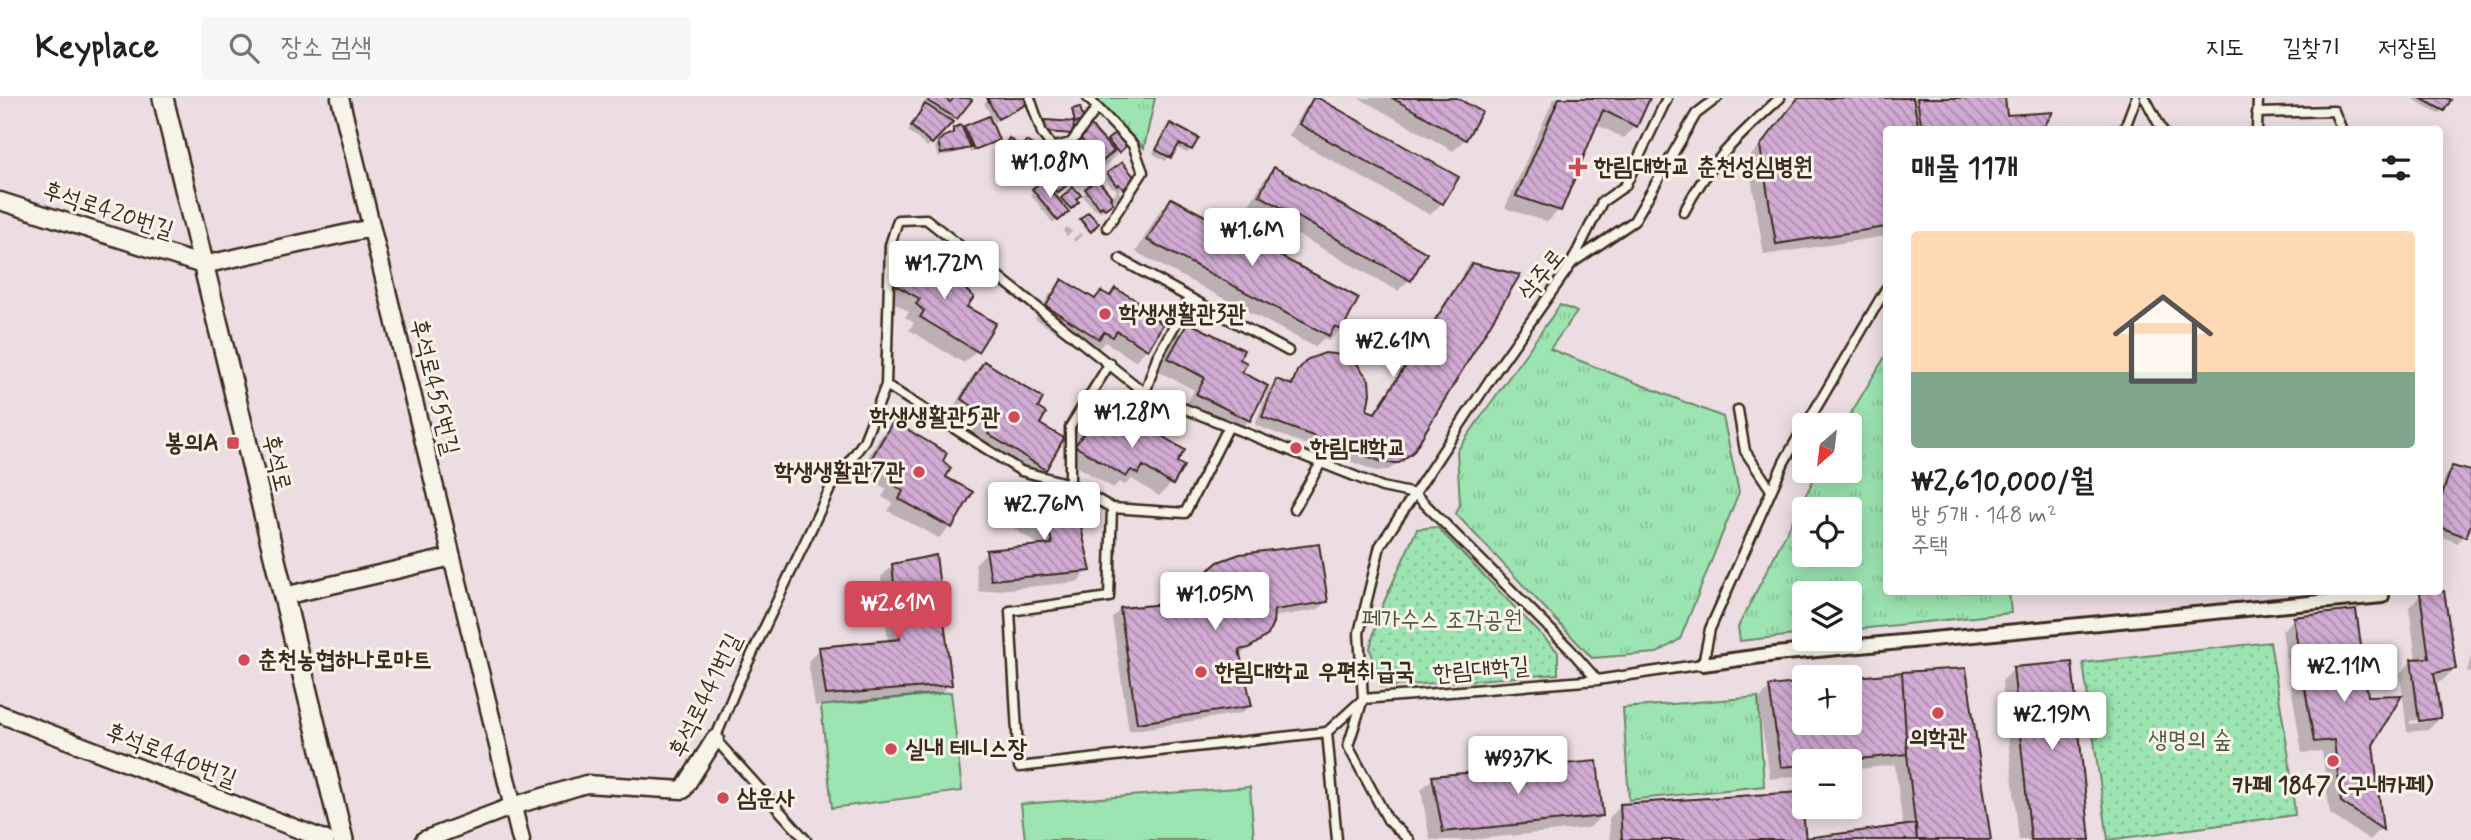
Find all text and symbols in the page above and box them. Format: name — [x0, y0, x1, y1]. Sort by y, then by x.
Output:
search box — [201, 17, 691, 80]
text: Keyplace — [35, 26, 159, 70]
icon: search — [225, 29, 263, 67]
text: 장소 검색 — [281, 31, 372, 65]
text: 지도 — [2206, 33, 2244, 64]
text: 길찾기 — [2282, 33, 2340, 64]
text: 저장됨 — [2378, 33, 2436, 64]
pin: ₩1.08M — [993, 140, 1107, 200]
text: ₩1.08M — [1011, 148, 1089, 178]
text: 매물 11개 — [1911, 149, 2018, 188]
icon: filters — [2377, 149, 2415, 187]
place label: 한림대학교 춘천성심병원 — [1593, 152, 1813, 183]
marker: 한림대학교 춘천성심병원 — [1568, 157, 1588, 177]
street label: 후석로420번길 — [39, 175, 177, 247]
pin: ₩1.6M — [1203, 208, 1301, 268]
text: ₩1.6M — [1220, 216, 1284, 246]
pin: ₩1.72M — [887, 242, 1001, 301]
street label: 삭주로 — [1512, 243, 1572, 307]
text: ₩1.72M — [905, 249, 983, 279]
icon: home — [2100, 276, 2226, 402]
place label: 학생생활관3관 — [1118, 299, 1246, 330]
marker: 학생생활관3관 — [1097, 306, 1113, 322]
street label: 후석로455번길 — [402, 316, 466, 458]
pin: ₩2.61M — [1336, 320, 1450, 379]
text: ₩2.61M — [1355, 327, 1431, 357]
pin: ₩1.28M — [1075, 390, 1189, 450]
text: ₩1.28M — [1094, 398, 1170, 428]
place label: 학생생활관5관 — [869, 402, 1001, 433]
marker: 학생생활관5관 — [1006, 409, 1022, 425]
north arrow — [1792, 413, 1862, 483]
map controls — [1792, 413, 1862, 819]
place label: 봉의A — [165, 428, 219, 459]
street label: 후석로 — [254, 431, 298, 495]
place label: 한림대학교 — [1309, 433, 1407, 464]
marker: 봉의A — [225, 435, 241, 451]
marker: 한림대학교 — [1288, 440, 1304, 456]
place label: 학생생활관7관 — [774, 457, 906, 488]
text: ₩2,610,000/월 — [1911, 462, 2094, 501]
marker: 학생생활관7관 — [911, 464, 927, 480]
pin: ₩2.76M — [987, 482, 1101, 542]
text: ₩2.76M — [1004, 490, 1084, 520]
button: locate — [1792, 497, 1862, 567]
text: 방 5개 · 148 m² — [1911, 501, 2057, 531]
text: 주택 — [1911, 531, 1948, 561]
pin: ₩1.05M — [1158, 573, 1272, 632]
text: ₩1.05M — [1176, 580, 1254, 610]
button: layers — [1792, 581, 1862, 651]
pin: ₩2.61M — [841, 582, 955, 641]
text: ₩2.61M — [860, 589, 936, 619]
park label: 페가수스 조각공원 — [1362, 605, 1522, 636]
street label: 후석로441번길 — [662, 628, 750, 764]
pin: ₩2.11M — [2287, 644, 2401, 704]
place label: 춘천농협하나로마트 — [258, 645, 432, 676]
street label: 한림대학길 — [1432, 650, 1530, 690]
marker: 춘천농협하나로마트 — [236, 652, 252, 668]
text: ₩2.11M — [2307, 652, 2381, 682]
place label: 한림대학교 우편취급국 — [1214, 657, 1415, 688]
marker: 한림대학교 우편취급국 — [1193, 664, 1209, 680]
button: + — [1792, 665, 1862, 735]
pin: ₩2.19M — [1995, 692, 2109, 752]
text: ₩2.19M — [2013, 700, 2091, 730]
marker: 의학관 — [1930, 705, 1946, 721]
street label: 후석로440번길 — [101, 717, 241, 795]
place label: 의학관 — [1909, 723, 1968, 754]
park label: 생명의 숲 — [2148, 725, 2232, 756]
place label: 실내 테니스장 — [905, 734, 1028, 765]
pin: ₩937K — [1469, 736, 1567, 796]
marker: 실내 테니스장 — [883, 741, 899, 757]
text: ₩937K — [1484, 744, 1552, 774]
button: − — [1792, 749, 1862, 819]
marker: 카페 1847 (구내카페) — [2325, 753, 2341, 769]
place label: 카페 1847 (구내카페) — [2233, 771, 2434, 802]
place label: 삼운사 — [737, 783, 795, 814]
marker: 삼운사 — [715, 790, 731, 806]

